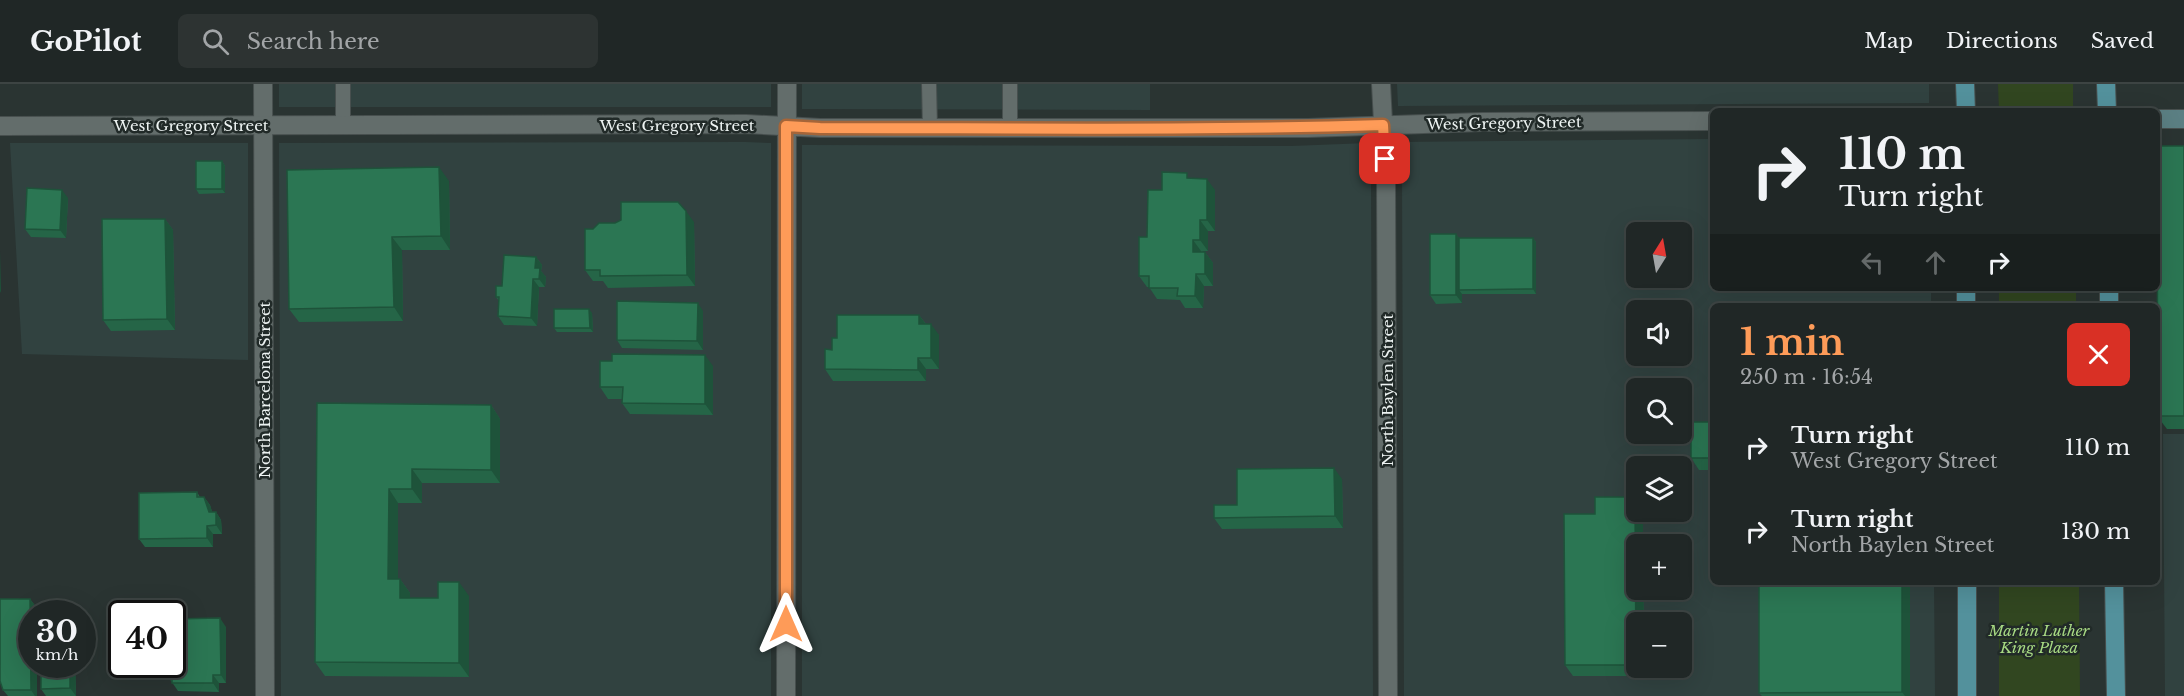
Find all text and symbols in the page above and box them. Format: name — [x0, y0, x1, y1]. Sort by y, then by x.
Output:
search box — [178, 14, 598, 68]
text: GoPilot — [30, 24, 142, 59]
icon: search — [199, 25, 232, 58]
text: Search here — [247, 28, 380, 55]
text: Map — [1864, 28, 1913, 54]
text: Directions — [1946, 28, 2058, 54]
text: Saved — [2091, 28, 2154, 54]
street label: West Gregory Street — [1425, 112, 1582, 134]
street label: West Gregory Street — [113, 116, 269, 135]
street label: West Gregory Street — [599, 116, 755, 135]
text: 110 m — [1839, 128, 1965, 180]
icon: right — [1740, 132, 1818, 210]
pin — [1359, 133, 1410, 184]
icon: arrive — [1368, 142, 1401, 175]
text: Turn right — [1839, 180, 1983, 213]
north arrow — [1626, 222, 1692, 288]
map controls — [1626, 222, 1692, 678]
icon: left — [1856, 246, 1889, 279]
icon: ahead — [1919, 246, 1952, 279]
icon: right — [1982, 246, 2015, 279]
button: sound — [1626, 300, 1692, 366]
street label: North Barcelona Street — [255, 301, 274, 478]
street label: North Baylen Street — [1378, 313, 1397, 466]
text: 1 min — [1740, 320, 1844, 365]
button: close — [2067, 323, 2130, 386]
text: 250 m · 16:54 — [1740, 365, 1873, 389]
button: search — [1626, 378, 1692, 444]
text: Turn right — [1791, 422, 1913, 449]
icon: right — [1740, 431, 1773, 464]
text: 110 m — [2065, 434, 2130, 461]
text: West Gregory Street — [1791, 449, 1998, 473]
button: layers — [1626, 456, 1692, 522]
text: Turn right — [1791, 506, 1913, 533]
icon: right — [1740, 515, 1773, 548]
text: 130 m — [2061, 518, 2130, 545]
text: North Baylen Street — [1791, 533, 1994, 557]
button: + — [1626, 534, 1692, 600]
position arrow — [754, 592, 818, 656]
speed limit sign: 40 — [108, 600, 186, 678]
button: − — [1626, 612, 1692, 678]
text: 30 — [36, 613, 78, 650]
park label: Martin Luther King Plaza — [1988, 621, 2091, 657]
text: km/h — [36, 645, 78, 664]

